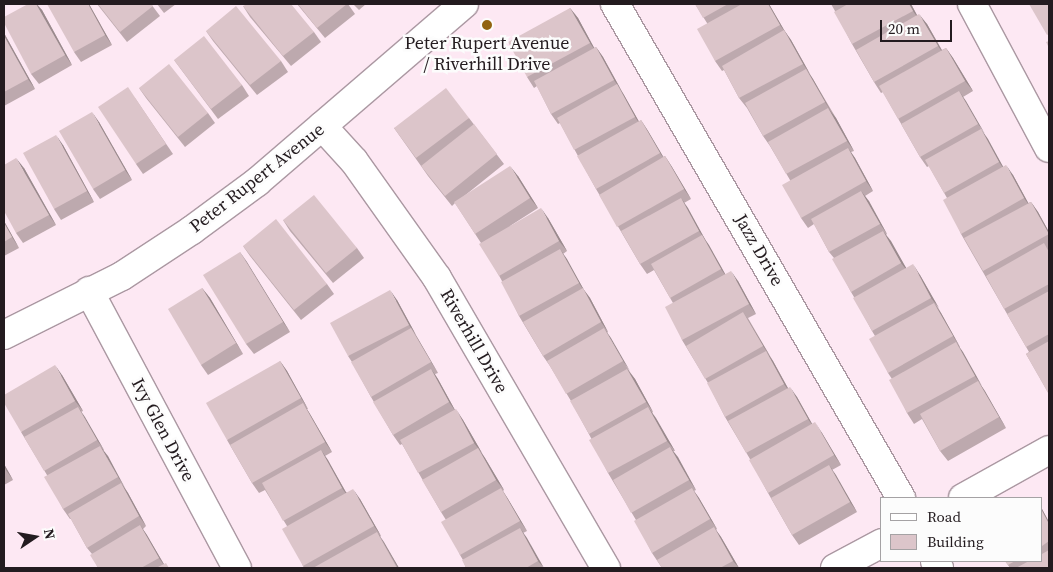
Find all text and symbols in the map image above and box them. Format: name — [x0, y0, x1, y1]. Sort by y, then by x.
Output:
scale bar — [883, 10, 956, 42]
text: 20 m — [888, 18, 920, 39]
marker: Peter Rupert Avenue / Riverhill Drive — [481, 19, 493, 31]
place label: Peter Rupert Avenue / Riverhill Drive — [405, 33, 569, 76]
street label: Peter Rupert Avenue — [185, 119, 329, 237]
street label: Jazz Drive — [730, 210, 788, 290]
street label: Riverhill Drive — [435, 285, 513, 397]
street label: Ivy Glen Drive — [127, 375, 199, 485]
legend — [880, 497, 1043, 562]
text: Road — [927, 506, 961, 527]
north arrow — [10, 512, 60, 562]
text: N — [39, 527, 61, 541]
text: Building — [927, 531, 984, 552]

